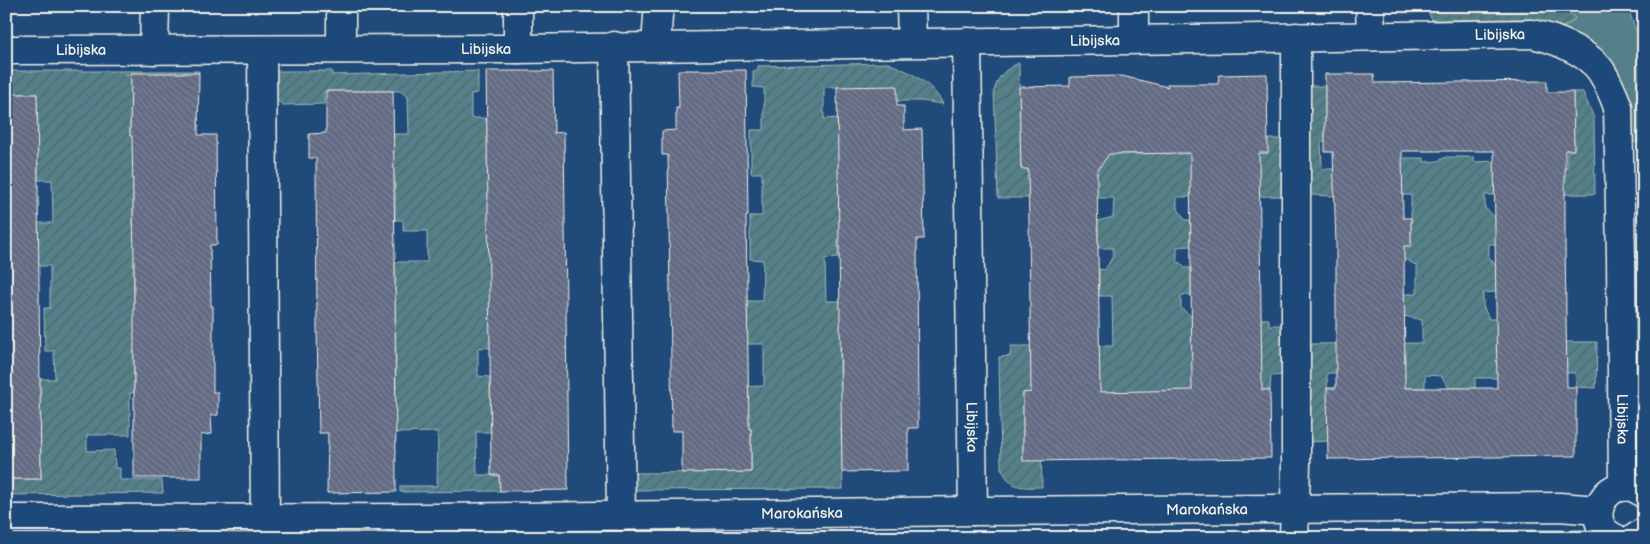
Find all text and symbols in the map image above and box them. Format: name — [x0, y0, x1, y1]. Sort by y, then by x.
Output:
street label: Libijska — [1474, 25, 1525, 45]
street label: Libijska — [1069, 31, 1120, 51]
street label: Libijska — [461, 40, 511, 59]
street label: Libijska — [56, 41, 106, 60]
street label: Libijska — [1612, 394, 1632, 445]
street label: Libijska — [962, 401, 981, 452]
street label: Marokańska — [1166, 500, 1248, 520]
street label: Marokańska — [761, 504, 843, 524]

